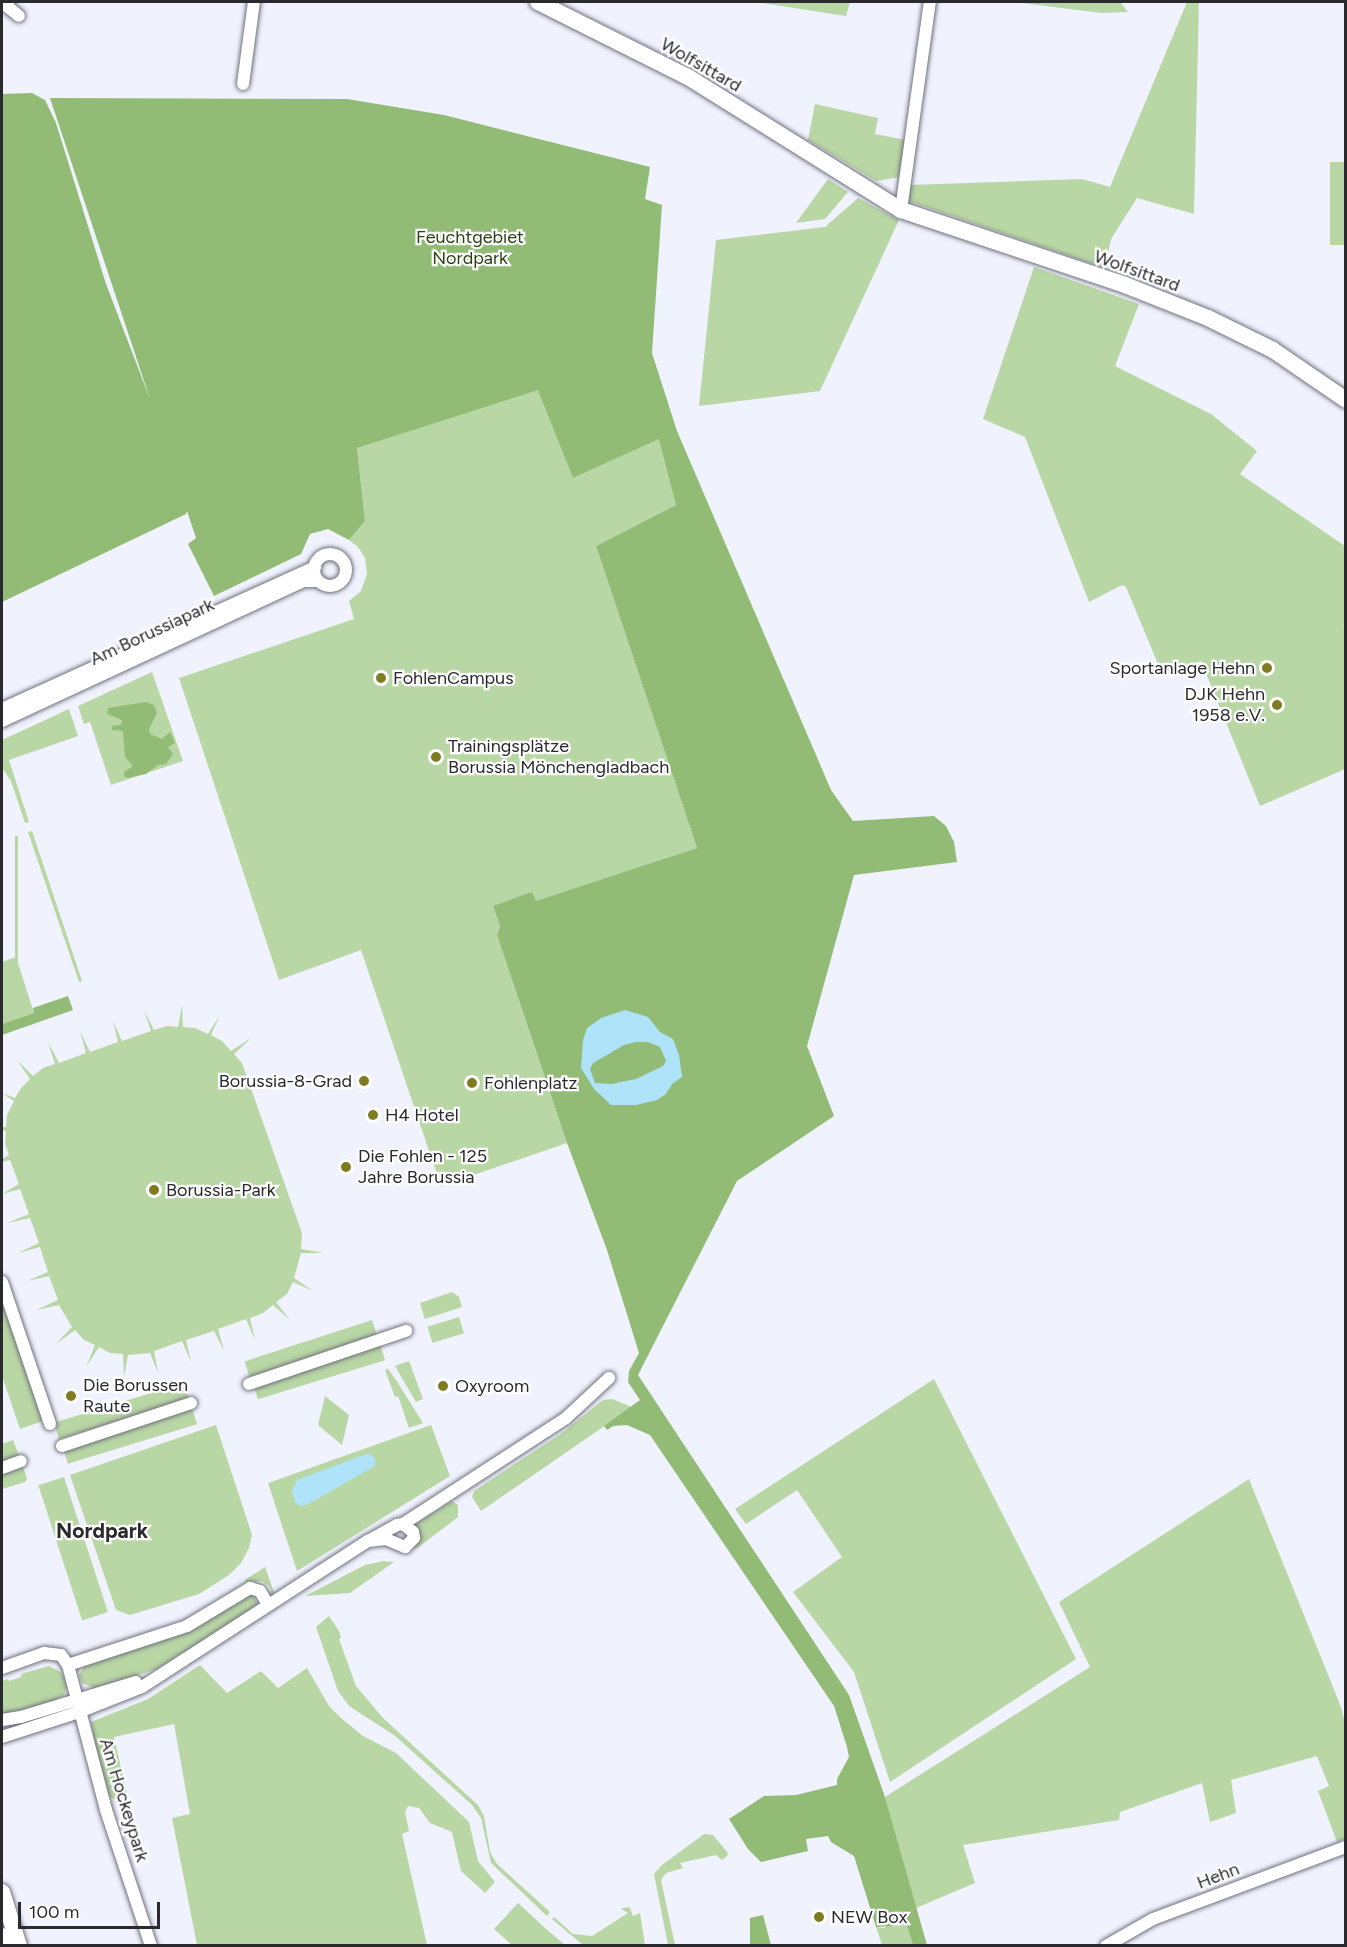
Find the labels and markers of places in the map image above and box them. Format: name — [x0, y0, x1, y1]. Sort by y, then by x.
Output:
place label: Sportanlage Hehn — [1109, 657, 1255, 679]
marker: Sportanlage Hehn — [1260, 661, 1274, 675]
place label: FohlenCampus — [393, 667, 514, 689]
marker: FohlenCampus — [374, 671, 388, 685]
place label: DJK Hehn 1958 e.V. — [1184, 684, 1265, 726]
marker: DJK Hehn 1958 e.V. — [1270, 698, 1284, 712]
place label: Trainingsplätze Borussia Mönchengladbach — [448, 736, 669, 778]
marker: Trainingsplätze Borussia Mönchengladbach — [429, 750, 443, 764]
place label: Borussia-8-Grad — [219, 1070, 352, 1092]
place label: Fohlenplatz — [484, 1072, 577, 1094]
marker: Borussia-8-Grad — [357, 1074, 371, 1088]
marker: Fohlenplatz — [465, 1076, 479, 1090]
place label: H4 Hotel — [385, 1104, 459, 1126]
marker: H4 Hotel — [366, 1108, 380, 1122]
place label: Die Fohlen - 125 Jahre Borussia — [358, 1146, 487, 1188]
marker: Die Fohlen - 125 Jahre Borussia — [339, 1160, 353, 1174]
place label: Borussia-Park — [166, 1179, 275, 1201]
marker: Borussia-Park — [147, 1183, 161, 1197]
place label: Die Borussen Raute — [83, 1375, 188, 1418]
place label: Oxyroom — [455, 1375, 529, 1397]
marker: Oxyroom — [436, 1379, 450, 1393]
marker: Die Borussen Raute — [64, 1389, 78, 1403]
place label: NEW Box — [831, 1906, 907, 1928]
marker: NEW Box — [812, 1910, 826, 1924]

